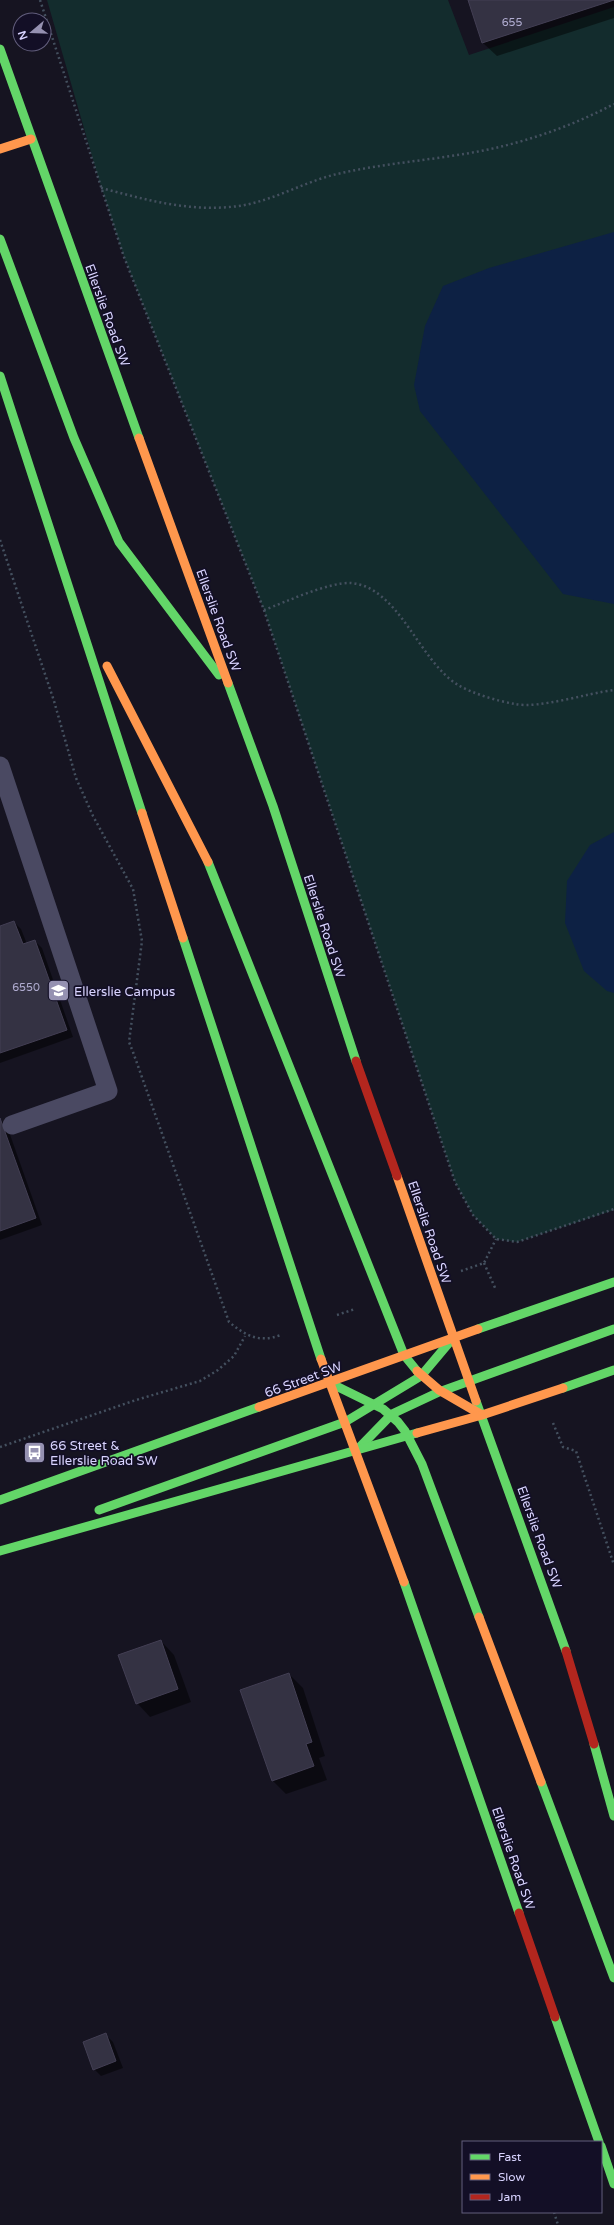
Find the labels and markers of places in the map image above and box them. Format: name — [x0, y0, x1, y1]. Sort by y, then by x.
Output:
school or university icon: Ellerslie Campus — [46, 978, 72, 1004]
place label: Ellerslie Campus — [74, 984, 175, 1000]
place label: 66 Street & Ellerslie Road SW — [50, 1438, 158, 1469]
bus stop icon: 66 Street & Ellerslie Road SW — [22, 1439, 48, 1465]

